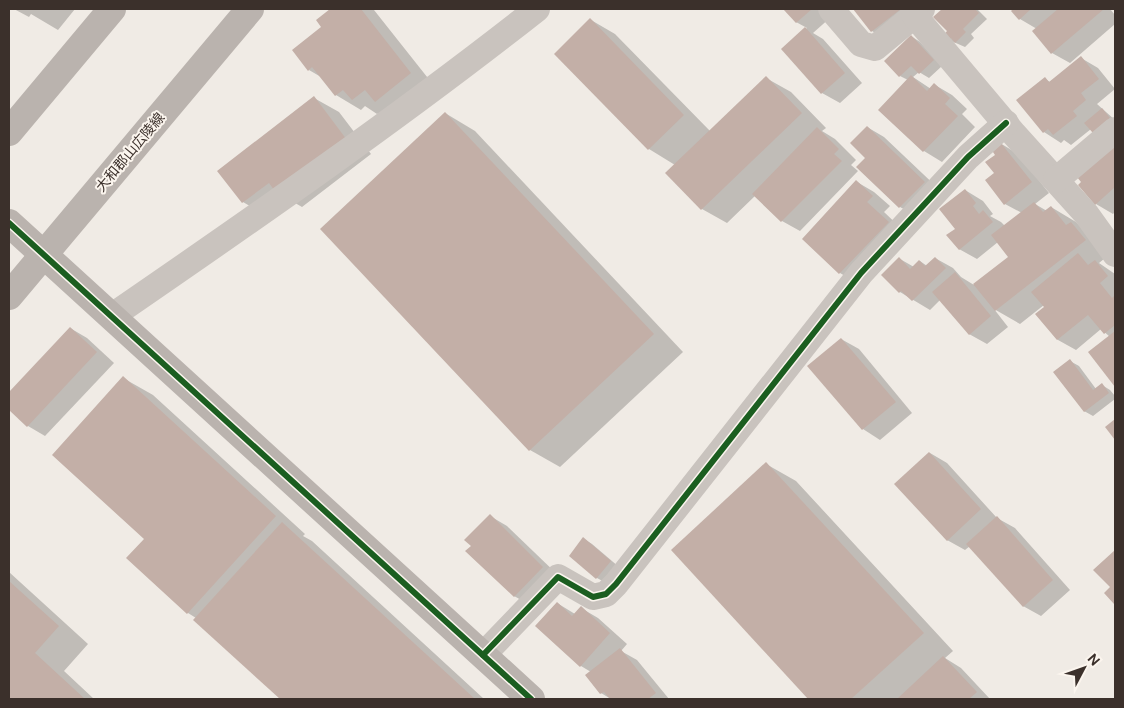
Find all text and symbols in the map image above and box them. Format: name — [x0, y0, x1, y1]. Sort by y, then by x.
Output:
street label: 大和郡山広陵線 — [92, 109, 168, 195]
north arrow — [1059, 643, 1109, 693]
text: N — [1084, 650, 1104, 669]

